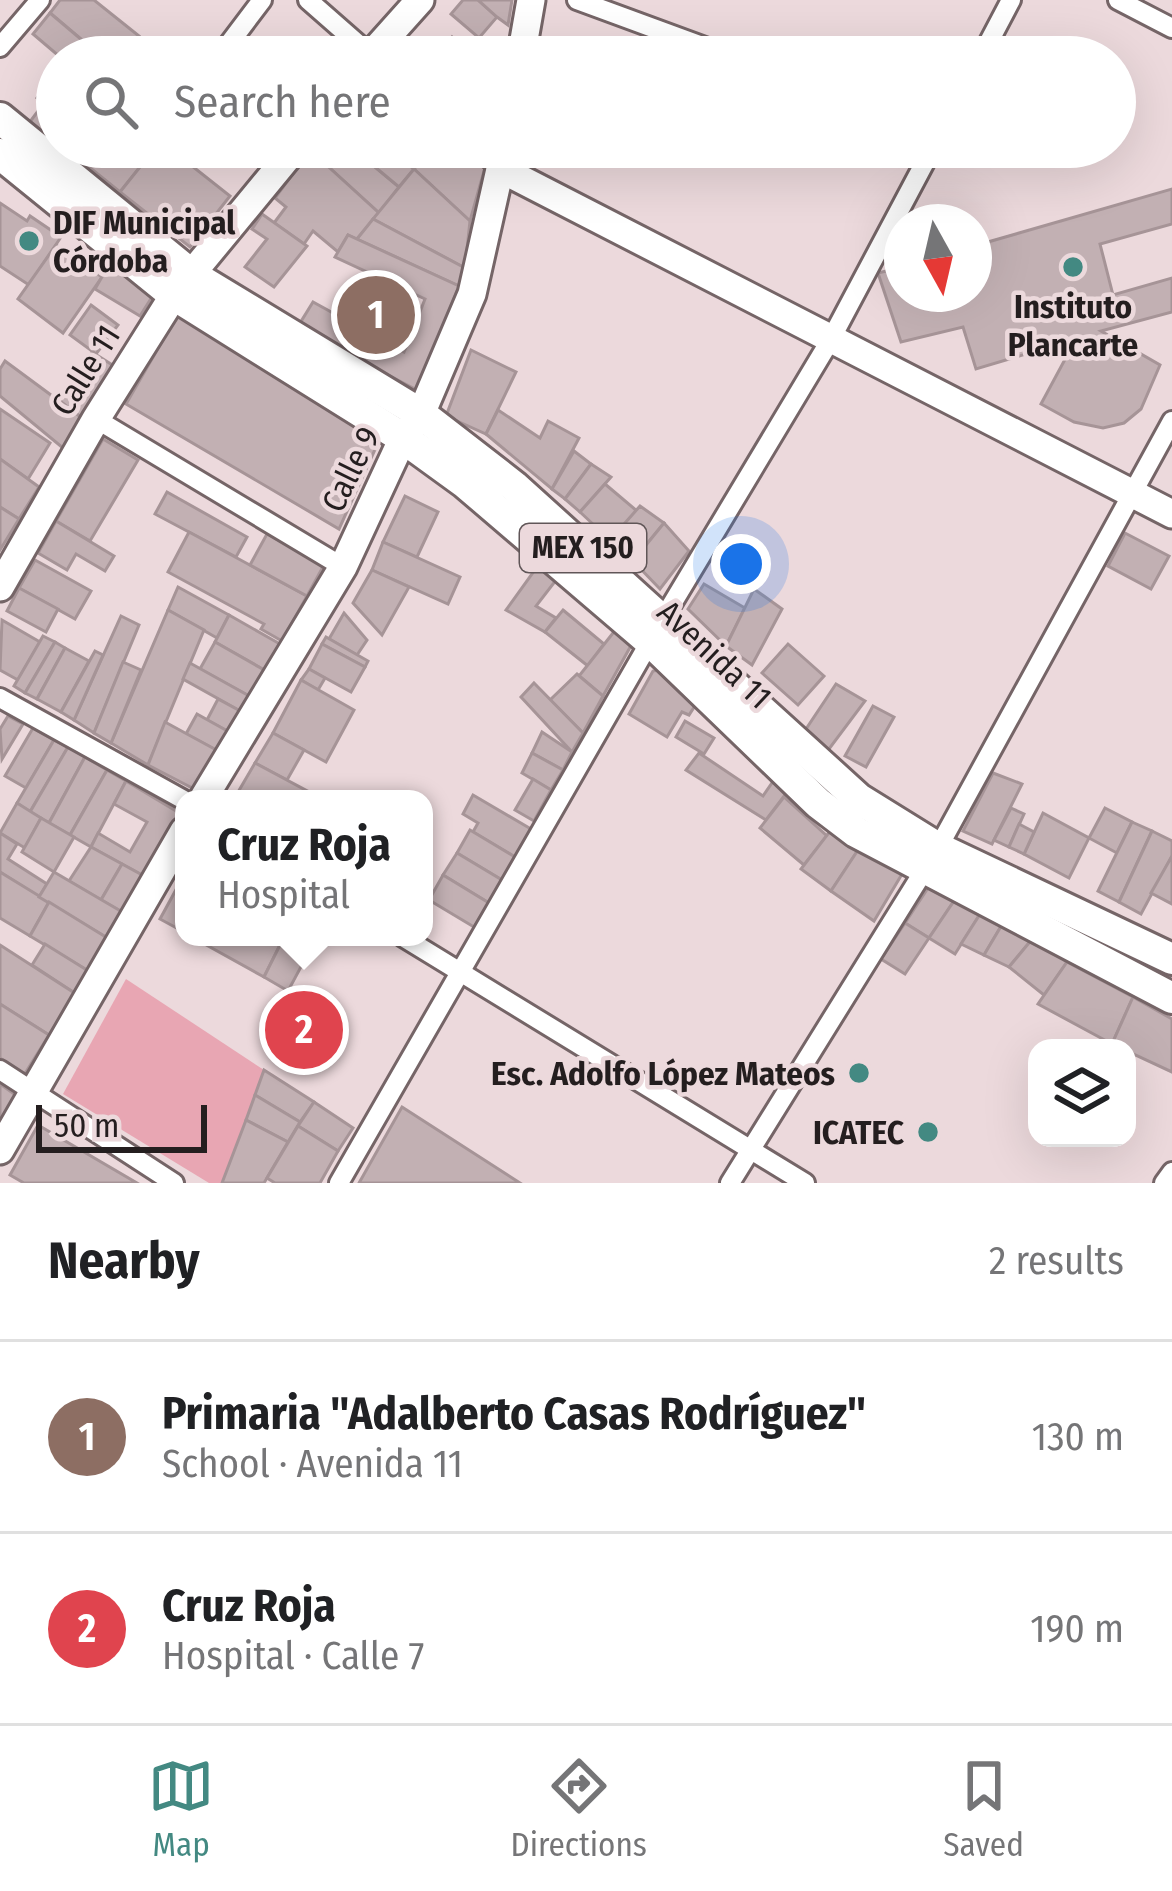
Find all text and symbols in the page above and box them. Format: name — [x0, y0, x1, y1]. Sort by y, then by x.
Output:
search box — [36, 36, 1136, 168]
icon: search — [78, 69, 144, 135]
text: Search here — [174, 75, 391, 129]
place label: DIF Municipal Córdoba — [53, 203, 236, 281]
north arrow — [884, 204, 992, 312]
marker: DIF Municipal Córdoba — [16, 228, 42, 254]
marker: Instituto Plancarte — [1060, 254, 1086, 280]
pin: 1 — [337, 270, 415, 360]
place label: Instituto Plancarte — [1008, 287, 1138, 365]
street label: Calle 11 — [43, 318, 129, 423]
street label: Calle 9 — [313, 420, 389, 518]
road number: MEX 150 — [520, 524, 646, 572]
your location — [711, 534, 771, 594]
street label: Avenida 11 — [649, 592, 779, 717]
popup — [175, 790, 433, 946]
text: Cruz Roja — [217, 818, 391, 872]
text: Hospital — [217, 872, 350, 918]
pin: 2 — [265, 985, 343, 1075]
map controls — [1028, 1039, 1136, 1147]
button: layers — [1028, 1039, 1136, 1147]
place label: Esc. Adolfo López Mateos — [491, 1054, 835, 1094]
marker: Esc. Adolfo López Mateos — [846, 1060, 872, 1086]
scale bar — [36, 1099, 207, 1152]
text: 50 m — [54, 1106, 119, 1146]
place label: ICATEC — [813, 1113, 905, 1153]
marker: ICATEC — [915, 1119, 941, 1145]
text: Nearby — [48, 1230, 200, 1292]
text: 2 results — [989, 1238, 1124, 1284]
text: Primaria "Adalberto Casas Rodríguez" — [162, 1387, 866, 1441]
text: 1 — [79, 1414, 95, 1460]
text: 130 m — [1032, 1414, 1124, 1460]
text: School · Avenida 11 — [162, 1441, 463, 1487]
text: Cruz Roja — [162, 1579, 336, 1633]
text: 2 — [78, 1606, 96, 1652]
text: 190 m — [1030, 1606, 1124, 1652]
text: Hospital · Calle 7 — [162, 1633, 424, 1679]
tab: Map — [148, 1753, 214, 1865]
tab: Directions — [510, 1753, 647, 1865]
tab: Saved — [943, 1753, 1024, 1865]

